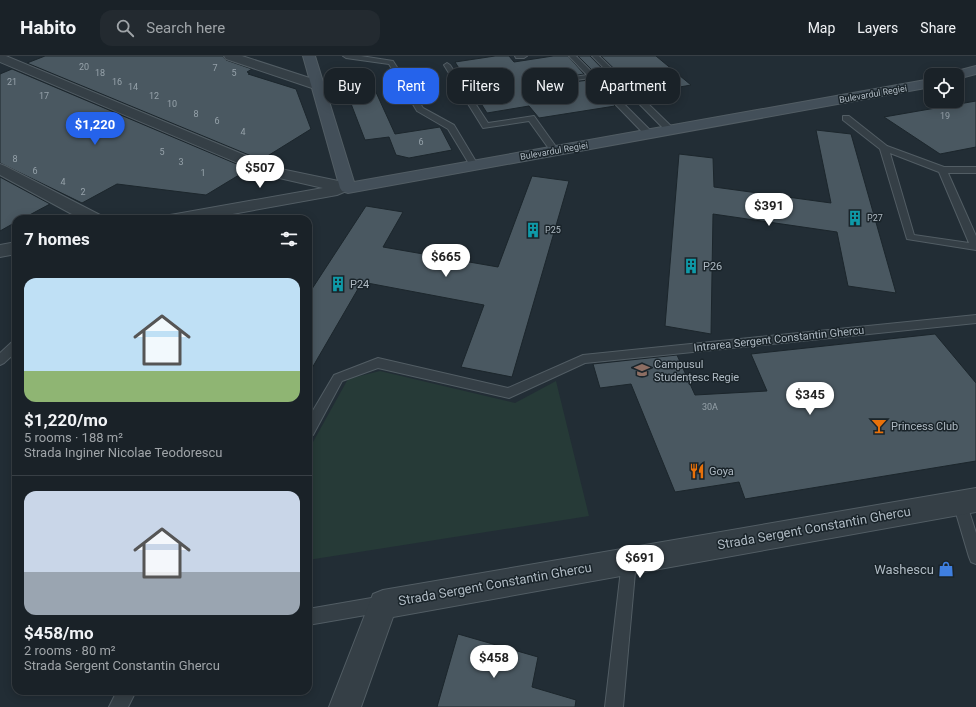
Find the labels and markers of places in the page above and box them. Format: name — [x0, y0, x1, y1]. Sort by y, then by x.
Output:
pin: $1,220 — [62, 112, 128, 146]
pin: $507 — [236, 155, 284, 189]
pin: $391 — [745, 193, 793, 227]
building icon: P27 — [846, 209, 864, 227]
place label: P27 — [867, 213, 883, 223]
building icon: P25 — [524, 221, 542, 239]
place label: P25 — [545, 225, 561, 235]
pin: $665 — [422, 244, 470, 278]
building icon: P26 — [682, 257, 700, 275]
place label: P26 — [703, 260, 722, 273]
building icon: P24 — [329, 275, 347, 293]
place label: P24 — [350, 278, 369, 291]
place label: Campusul Studențesc Regie — [654, 358, 739, 384]
school or university icon: Campusul Studențesc Regie — [633, 361, 651, 379]
pin: $345 — [786, 382, 834, 416]
bar icon: Princess Club — [870, 417, 888, 435]
place label: Princess Club — [891, 420, 958, 433]
restaurant icon: Goya — [688, 462, 706, 480]
place label: Goya — [709, 465, 734, 478]
pin: $691 — [616, 545, 664, 579]
shop icon: Washescu — [937, 560, 955, 578]
place label: Washescu — [874, 562, 934, 577]
pin: $458 — [470, 645, 518, 679]

